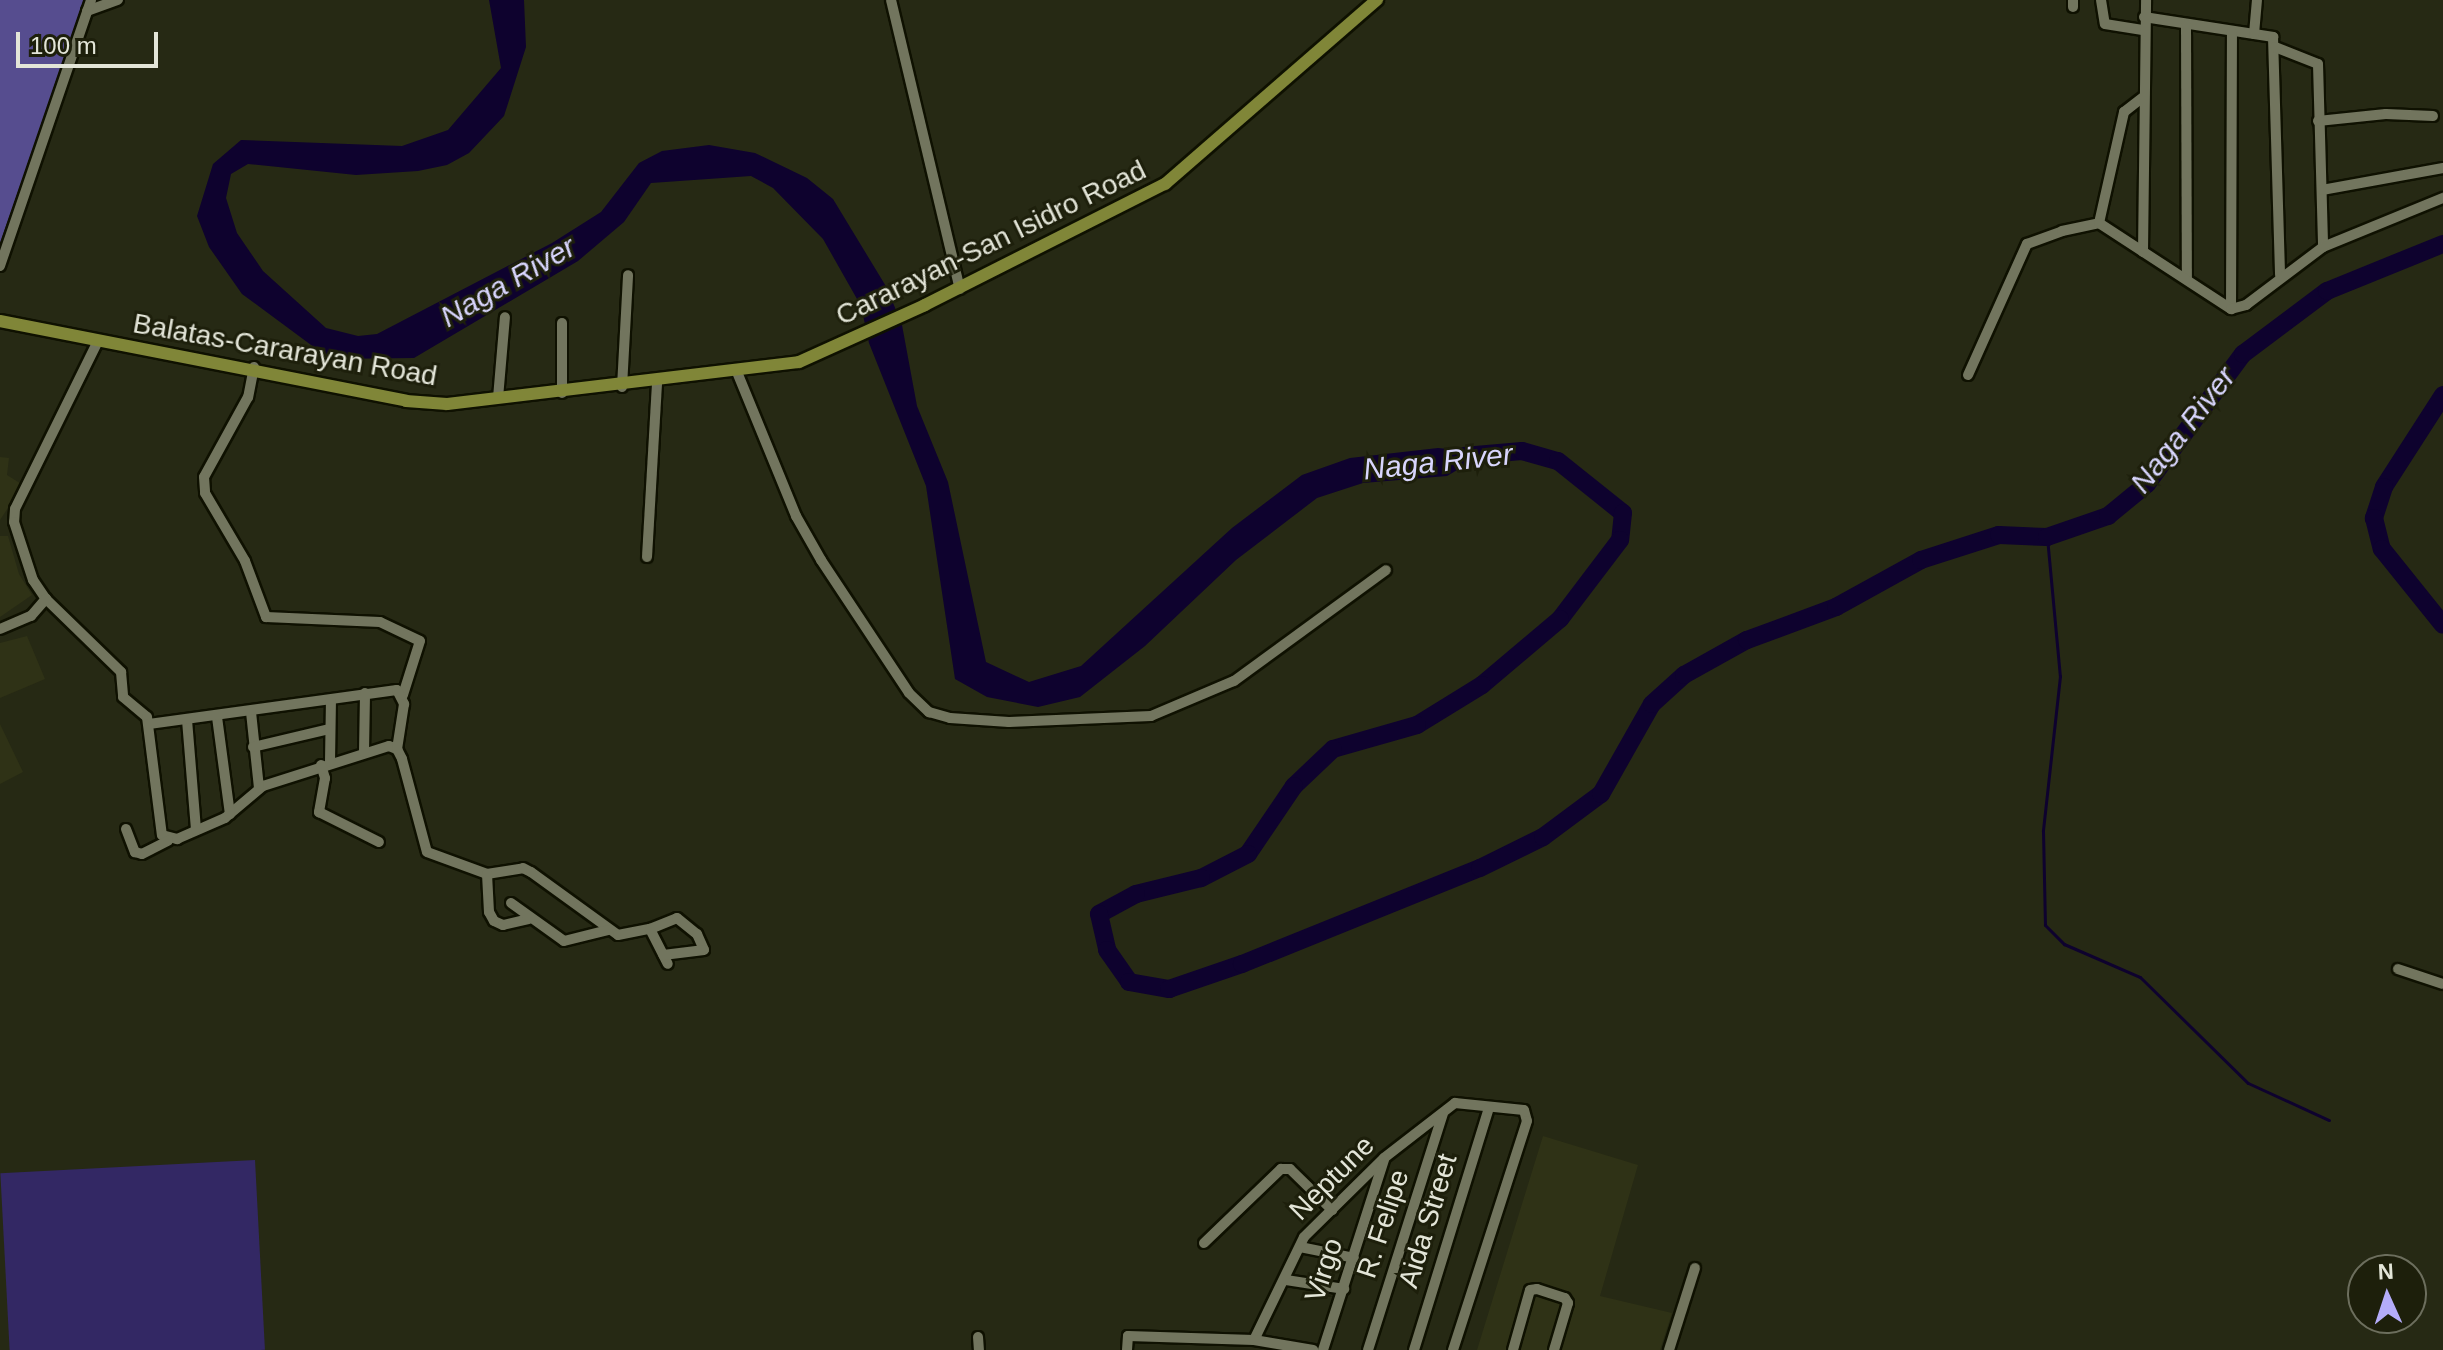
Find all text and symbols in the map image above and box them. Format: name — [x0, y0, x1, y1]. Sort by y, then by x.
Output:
scale bar — [20, 16, 162, 66]
text: 100 m — [30, 32, 97, 59]
street label: Cararayan-San Isidro Road — [830, 153, 1152, 333]
water label: Naga River — [434, 229, 582, 335]
street label: Balatas-Cararayan Road — [130, 307, 440, 393]
water label: Naga River — [2123, 360, 2243, 500]
water label: Naga River — [1362, 436, 1514, 488]
street label: Neptune — [1283, 1129, 1381, 1227]
street label: Aida Street — [1392, 1150, 1464, 1292]
street label: R. Felipe — [1350, 1166, 1416, 1282]
street label: Virgo — [1298, 1234, 1350, 1306]
north arrow — [2347, 1254, 2427, 1334]
text: N — [2377, 1259, 2394, 1284]

